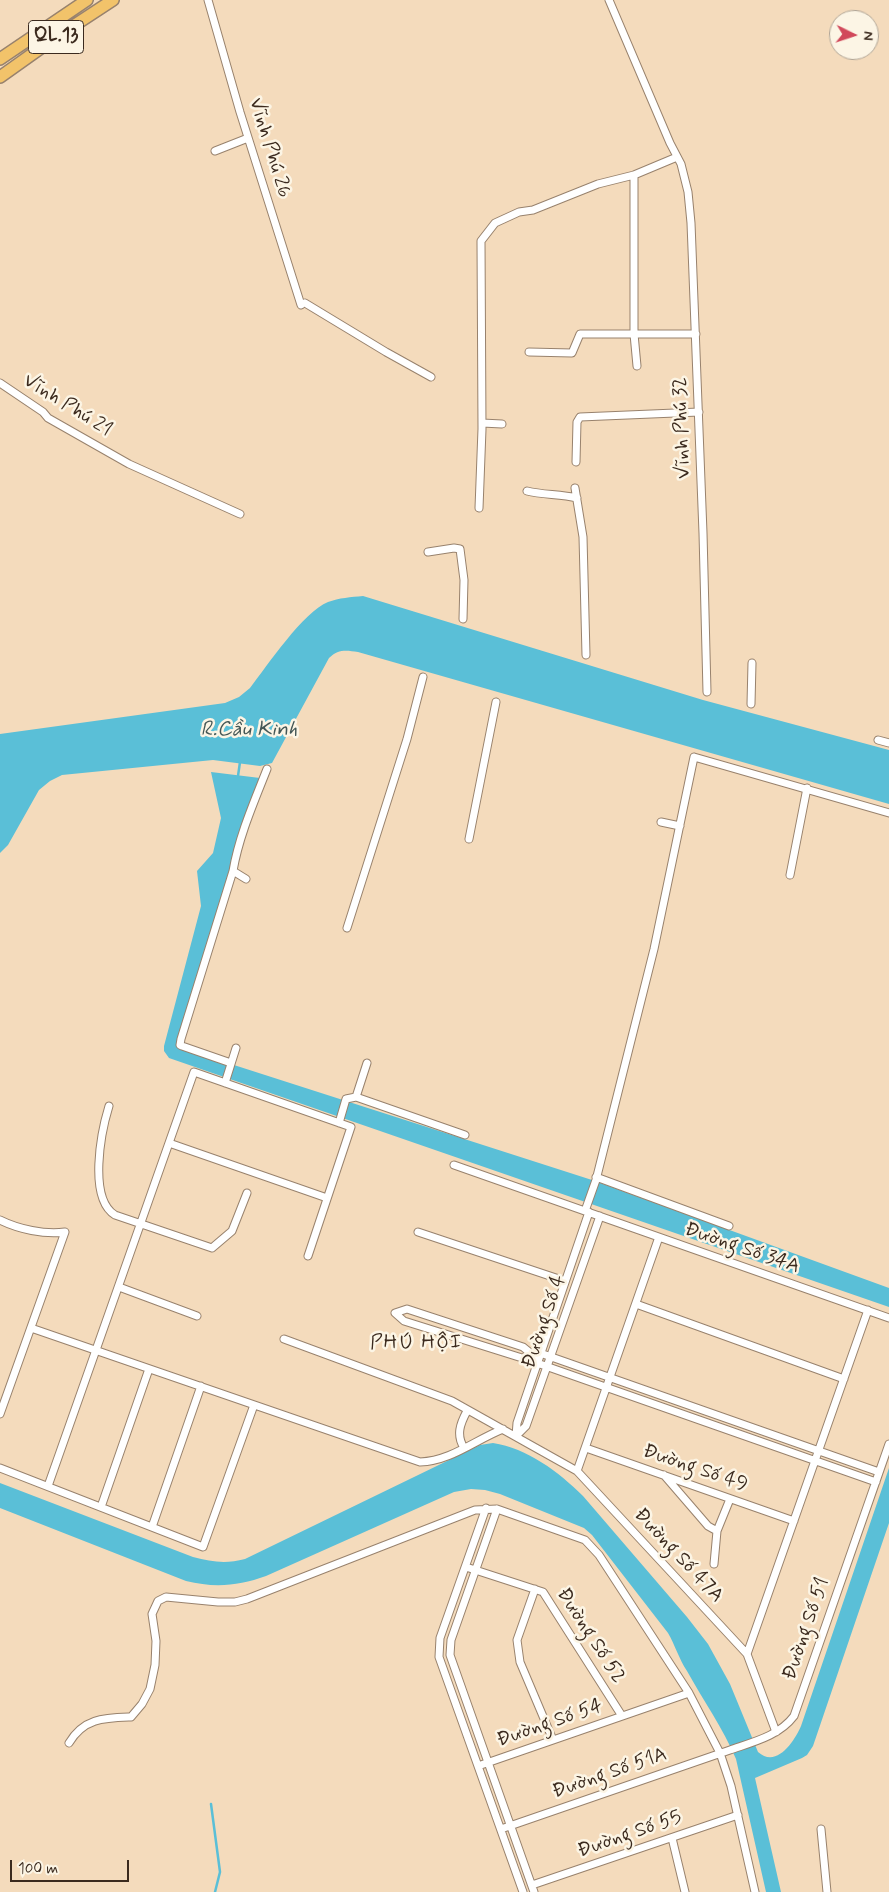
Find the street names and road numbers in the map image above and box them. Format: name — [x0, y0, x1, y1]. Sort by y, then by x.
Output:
road number: QL.13 — [28, 21, 84, 54]
street label: Vĩnh Phú 26 — [242, 95, 296, 201]
street label: Vĩnh Phú 21 — [18, 369, 116, 443]
street label: Vĩnh Phú 32 — [669, 377, 697, 479]
street label: Đường Số 34A — [681, 1218, 803, 1280]
street label: Đường Số 4 — [518, 1272, 572, 1372]
street label: Đường Số 49 — [639, 1440, 751, 1498]
street label: Đường Số 47A — [628, 1504, 728, 1608]
street label: Đường Số 51 — [778, 1575, 836, 1683]
street label: Đường Số 52 — [550, 1584, 630, 1688]
street label: Đường Số 54 — [494, 1695, 606, 1753]
street label: Đường Số 51A — [550, 1743, 670, 1805]
street label: Đường Số 55 — [575, 1806, 685, 1864]

